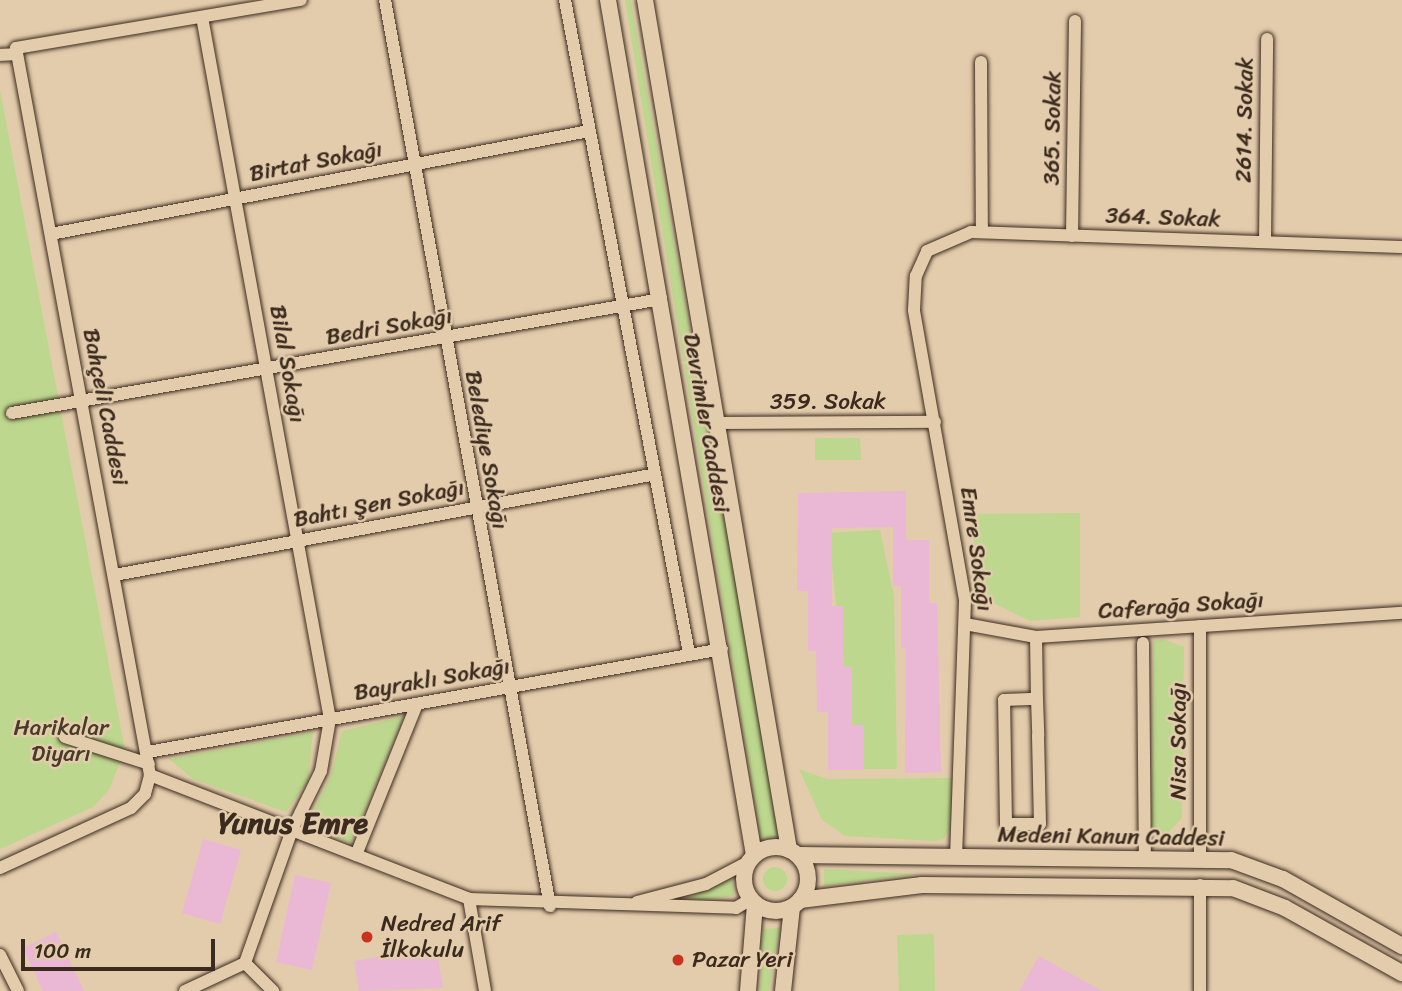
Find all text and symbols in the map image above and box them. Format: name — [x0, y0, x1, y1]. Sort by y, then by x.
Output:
street label: 2614. Sokak — [1230, 57, 1260, 183]
street label: 365. Sokak — [1038, 70, 1068, 186]
street label: Birtat Sokağı — [247, 136, 385, 188]
street label: 364. Sokak — [1105, 202, 1221, 234]
street label: Bedri Sokağı — [324, 302, 454, 352]
street label: Bilal Sokağı — [263, 303, 311, 425]
street label: Bahçeli Caddesi — [76, 327, 134, 487]
street label: Devrimler Caddesi — [677, 332, 735, 514]
street label: Belediye Sokağı — [458, 369, 514, 531]
street label: 359. Sokak — [770, 388, 886, 416]
street label: Bahtı Şen Sokağı — [291, 474, 467, 534]
street label: Emre Sokağı — [954, 485, 998, 613]
street label: Caferağa Sokağı — [1097, 586, 1265, 626]
street label: Bayraklı Sokağı — [352, 653, 512, 707]
street label: Nisa Sokağı — [1165, 682, 1193, 800]
park label: Harikalar Diyarı — [14, 714, 108, 768]
district label: Yunus Emre — [218, 805, 368, 841]
street label: Medeni Kanun Caddesi — [998, 821, 1224, 853]
place label: Nedred Arif İlkokulu — [381, 910, 501, 964]
scale bar — [24, 925, 219, 969]
marker: Nedred Arif İlkokulu — [359, 929, 375, 945]
text: 100 m — [34, 932, 91, 970]
place label: Pazar Yeri — [692, 946, 793, 974]
marker: Pazar Yeri — [670, 952, 686, 968]

